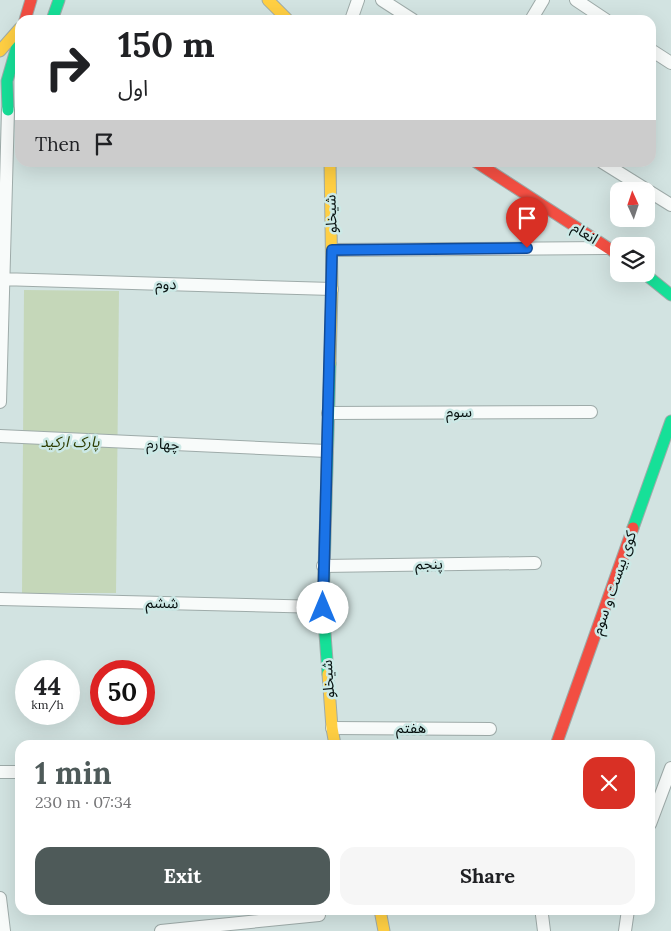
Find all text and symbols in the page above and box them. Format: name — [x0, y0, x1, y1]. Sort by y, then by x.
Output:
text: 150 m — [118, 22, 215, 67]
icon: right — [35, 35, 100, 100]
text: اول — [118, 74, 148, 102]
icon: arrive — [90, 130, 118, 158]
text: Then — [35, 132, 80, 156]
north arrow — [610, 182, 655, 228]
map controls — [610, 182, 655, 282]
street label: شیخلو — [320, 194, 341, 234]
pin — [506, 197, 548, 248]
icon: arrive — [513, 204, 541, 232]
street label: انعام — [568, 217, 602, 250]
button: layers — [610, 237, 655, 282]
street label: دوم — [155, 274, 177, 295]
street label: سوم — [446, 402, 472, 423]
park label: پارک ارکید — [40, 432, 100, 452]
street label: چهارم — [146, 433, 180, 456]
street label: کوی بیست و سوم — [587, 528, 642, 638]
street label: پنجم — [415, 554, 443, 575]
position arrow — [296, 581, 348, 633]
street label: ششم — [145, 593, 179, 614]
street label: شیخلو — [317, 659, 338, 699]
speed limit sign: 50 — [90, 660, 155, 725]
text: 44 — [34, 670, 61, 702]
text: km/h — [31, 697, 64, 712]
street label: هفتم — [396, 718, 426, 739]
text: 1 min — [35, 754, 112, 792]
button: close — [583, 757, 635, 809]
text: 230 m · 07:34 — [35, 792, 132, 812]
button: Exit — [35, 847, 330, 905]
button: Share — [340, 847, 635, 905]

